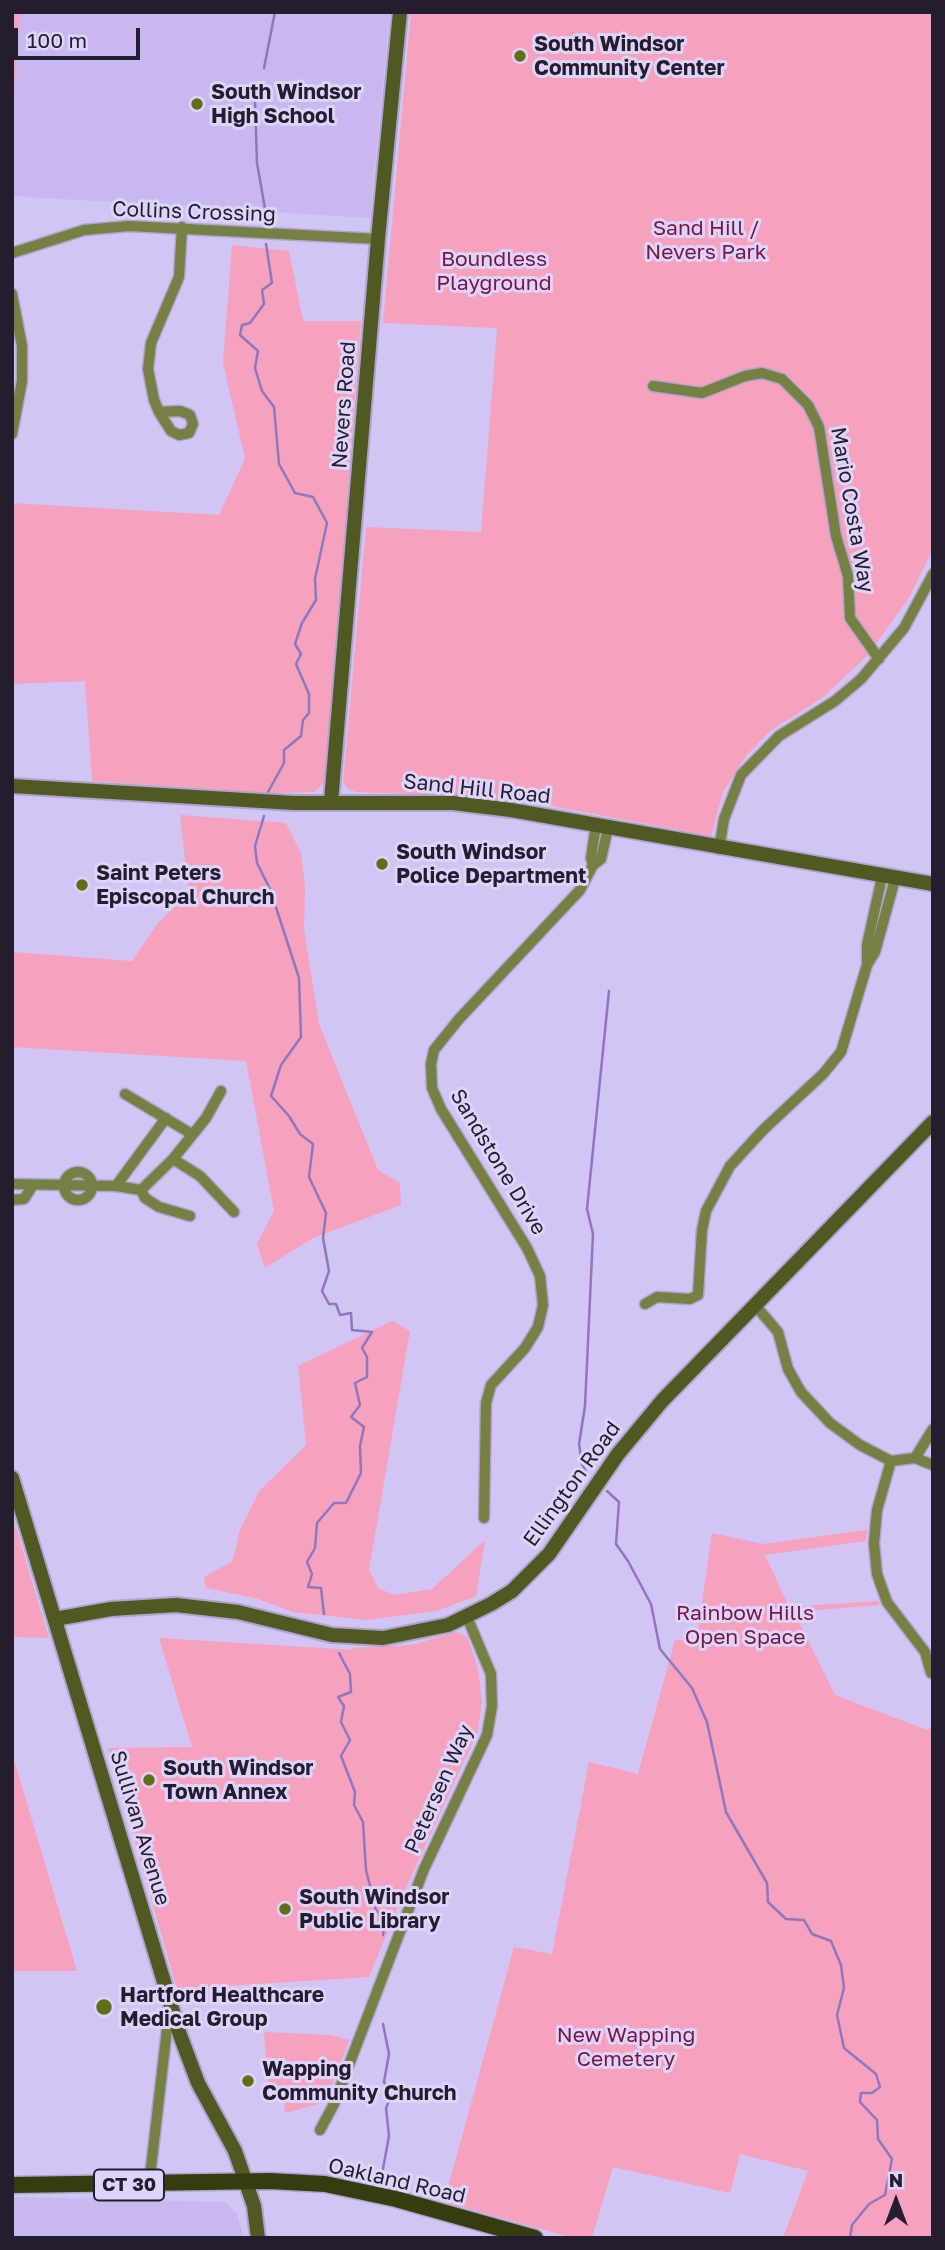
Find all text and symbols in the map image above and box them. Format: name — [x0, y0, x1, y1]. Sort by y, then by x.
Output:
scale bar — [18, 14, 144, 58]
text: 100 m — [27, 27, 87, 53]
place label: South Windsor Community Center — [534, 31, 725, 81]
marker: South Windsor Community Center — [512, 48, 528, 64]
place label: South Windsor High School — [211, 79, 361, 129]
marker: South Windsor High School — [189, 96, 205, 112]
street label: Collins Crossing — [112, 197, 276, 227]
park label: Sand Hill / Nevers Park — [645, 215, 767, 265]
park label: Boundless Playground — [436, 246, 552, 296]
street label: Nevers Road — [327, 341, 361, 469]
street label: Mario Costa Way — [825, 425, 879, 595]
street label: Sand Hill Road — [402, 769, 552, 809]
place label: South Windsor Police Department — [396, 839, 586, 889]
marker: South Windsor Police Department — [374, 856, 390, 872]
place label: Saint Peters Episcopal Church — [96, 860, 274, 910]
marker: Saint Peters Episcopal Church — [74, 877, 90, 893]
street label: Sandstone Drive — [445, 1085, 551, 1239]
street label: Ellington Road — [518, 1417, 626, 1551]
park label: Rainbow Hills Open Space — [676, 1600, 814, 1650]
street label: Petersen Way — [399, 1721, 479, 1857]
street label: Sullivan Avenue — [104, 1748, 176, 1908]
place label: South Windsor Town Annex — [163, 1755, 313, 1805]
marker: South Windsor Town Annex — [141, 1772, 157, 1788]
place label: South Windsor Public Library — [299, 1884, 449, 1934]
marker: South Windsor Public Library — [277, 1901, 293, 1917]
place label: Hartford Healthcare Medical Group — [120, 1982, 324, 2032]
marker: Hartford Healthcare Medical Group — [94, 1997, 114, 2017]
park label: New Wapping Cemetery — [557, 2022, 695, 2072]
place label: Wapping Community Church — [262, 2056, 456, 2106]
marker: Wapping Community Church — [240, 2073, 256, 2089]
street label: Oakland Road — [326, 2153, 468, 2209]
north arrow — [861, 2166, 931, 2236]
text: N — [889, 2168, 903, 2191]
road number: CT 30 — [94, 2170, 164, 2200]

